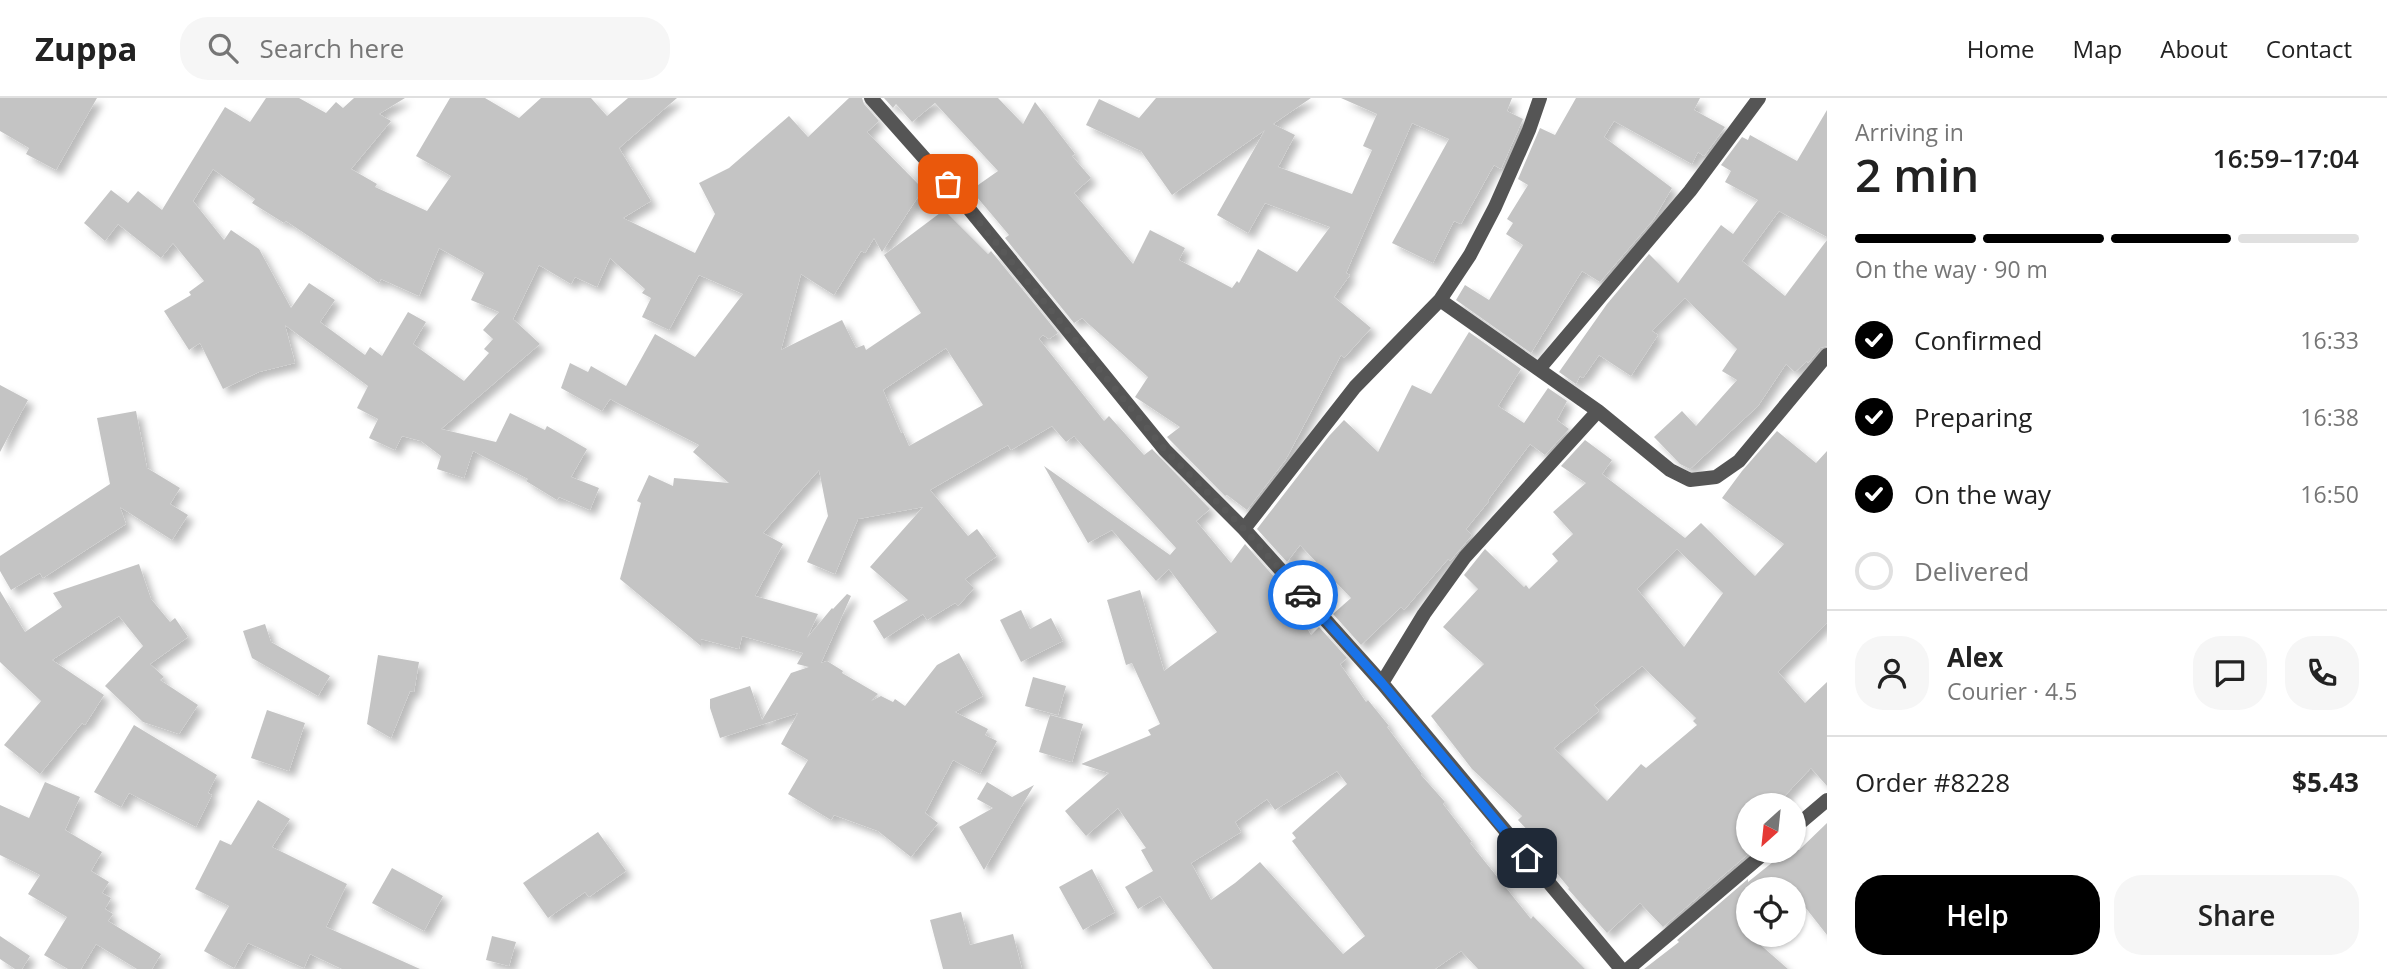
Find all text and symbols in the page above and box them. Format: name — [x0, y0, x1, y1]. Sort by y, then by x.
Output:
search box — [180, 17, 670, 80]
text: Zuppa — [35, 26, 138, 71]
icon: search — [204, 29, 242, 67]
text: Search here — [260, 30, 404, 66]
text: Home — [1967, 32, 2035, 65]
text: Map — [2073, 32, 2122, 65]
text: About — [2160, 32, 2228, 65]
text: Contact — [2266, 32, 2352, 65]
text: Arriving in — [1855, 116, 1964, 148]
text: 16:59–17:04 — [2213, 140, 2359, 176]
text: 2 min — [1855, 143, 1979, 205]
pin — [918, 154, 978, 214]
icon: bag — [929, 165, 967, 203]
text: On the way · 90 m — [1855, 253, 2048, 285]
icon: check — [1855, 321, 1893, 359]
text: Confirmed — [1914, 322, 2042, 358]
text: 16:33 — [2300, 324, 2359, 356]
icon: check — [1855, 398, 1893, 436]
text: Preparing — [1914, 399, 2032, 435]
text: 16:38 — [2300, 401, 2359, 433]
icon: check — [1855, 475, 1893, 513]
text: On the way — [1914, 476, 2051, 512]
text: 16:50 — [2300, 478, 2359, 510]
text: Delivered — [1914, 553, 2029, 589]
courier — [1268, 560, 1338, 630]
icon: car — [1284, 576, 1322, 614]
button: person — [1855, 636, 1929, 710]
button: chat — [2193, 636, 2267, 710]
button: phone — [2285, 636, 2359, 710]
text: Alex — [1947, 639, 2003, 675]
text: Courier · 4.5 — [1947, 675, 2077, 707]
text: Order #8228 — [1855, 764, 2010, 800]
text: $5.43 — [2292, 764, 2359, 800]
north arrow — [1736, 793, 1806, 863]
map controls — [1736, 793, 1806, 947]
pin — [1497, 828, 1557, 888]
icon: home — [1508, 839, 1546, 877]
button: Help — [1855, 875, 2100, 955]
button: Share — [2114, 875, 2359, 955]
button: locate — [1736, 877, 1806, 947]

